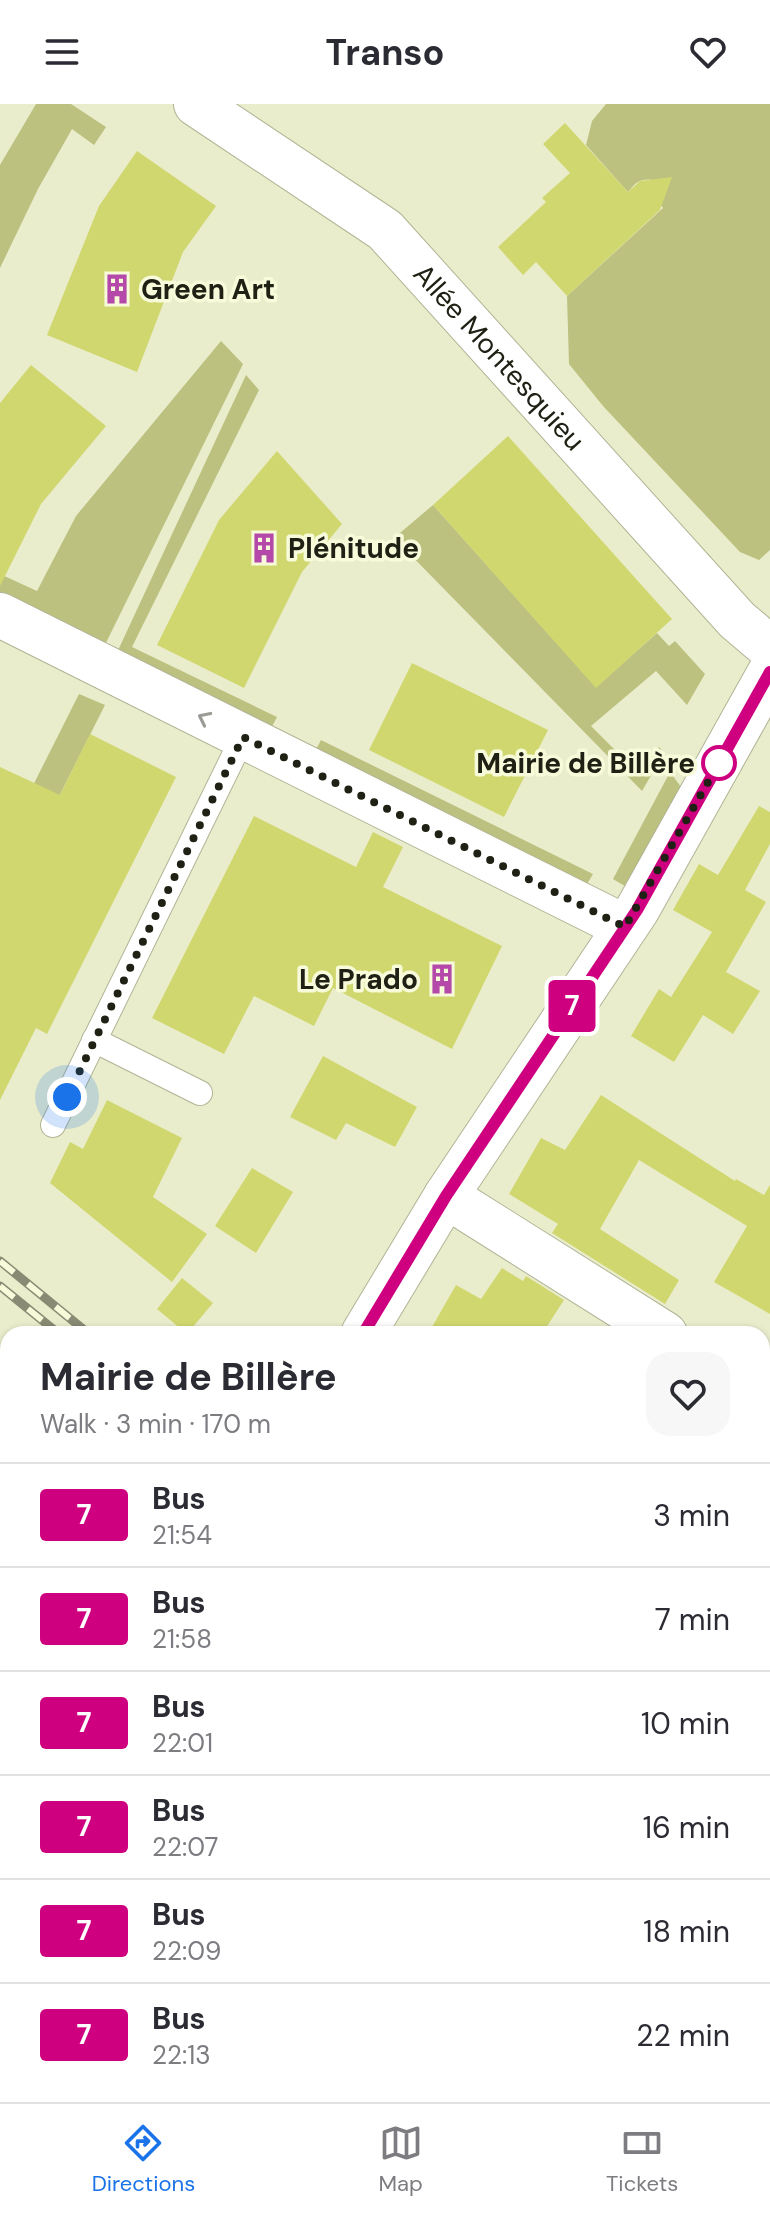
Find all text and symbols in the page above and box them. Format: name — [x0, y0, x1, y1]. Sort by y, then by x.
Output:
text: Transo — [326, 29, 444, 76]
icon: menu — [40, 30, 84, 74]
icon: heart — [686, 30, 730, 74]
street label: Allée Montesquieu — [405, 256, 593, 458]
place label: Green Art — [141, 271, 275, 308]
building icon: Green Art — [100, 272, 134, 306]
place label: Plénitude — [288, 530, 419, 567]
building icon: Plénitude — [247, 531, 281, 565]
one-way arrow — [198, 712, 212, 728]
place label: Mairie de Billère — [476, 745, 695, 782]
marker: Mairie de Billère — [702, 746, 736, 780]
place label: Le Prado — [299, 961, 418, 998]
building icon: Le Prado — [425, 962, 459, 996]
line badge: 7 — [546, 980, 598, 1032]
text: 7 — [564, 987, 580, 1024]
your location — [47, 1077, 87, 1117]
text: Mairie de Billère — [40, 1352, 337, 1402]
button: heart — [646, 1352, 730, 1436]
text: Walk · 3 min · 170 m — [40, 1407, 271, 1441]
text: Bus — [152, 1479, 206, 1518]
text: 7 — [76, 1496, 92, 1533]
text: 3 min — [653, 1496, 730, 1535]
text: 21:54 — [152, 1518, 212, 1552]
text: Bus — [152, 1583, 206, 1622]
text: 7 — [76, 1600, 92, 1637]
text: 7 min — [655, 1600, 730, 1639]
text: 21:58 — [152, 1622, 212, 1656]
text: Bus — [152, 1687, 206, 1726]
text: 7 — [76, 1704, 92, 1741]
text: 10 min — [641, 1704, 730, 1743]
text: 22:01 — [152, 1726, 213, 1760]
text: Bus — [152, 1791, 206, 1830]
text: 7 — [76, 1808, 92, 1845]
text: 16 min — [643, 1808, 730, 1847]
text: 22:07 — [152, 1830, 219, 1864]
text: Bus — [152, 1895, 206, 1934]
text: 7 — [76, 1912, 92, 1949]
text: 18 min — [643, 1912, 730, 1951]
text: 22:09 — [152, 1934, 221, 1968]
text: Bus — [152, 1999, 206, 2038]
text: 7 — [76, 2016, 92, 2053]
text: 22 min — [636, 2016, 730, 2055]
text: 22:13 — [152, 2038, 211, 2072]
tab: Directions — [92, 2121, 195, 2198]
tab: Map — [378, 2121, 423, 2198]
tab: Tickets — [606, 2121, 678, 2198]

